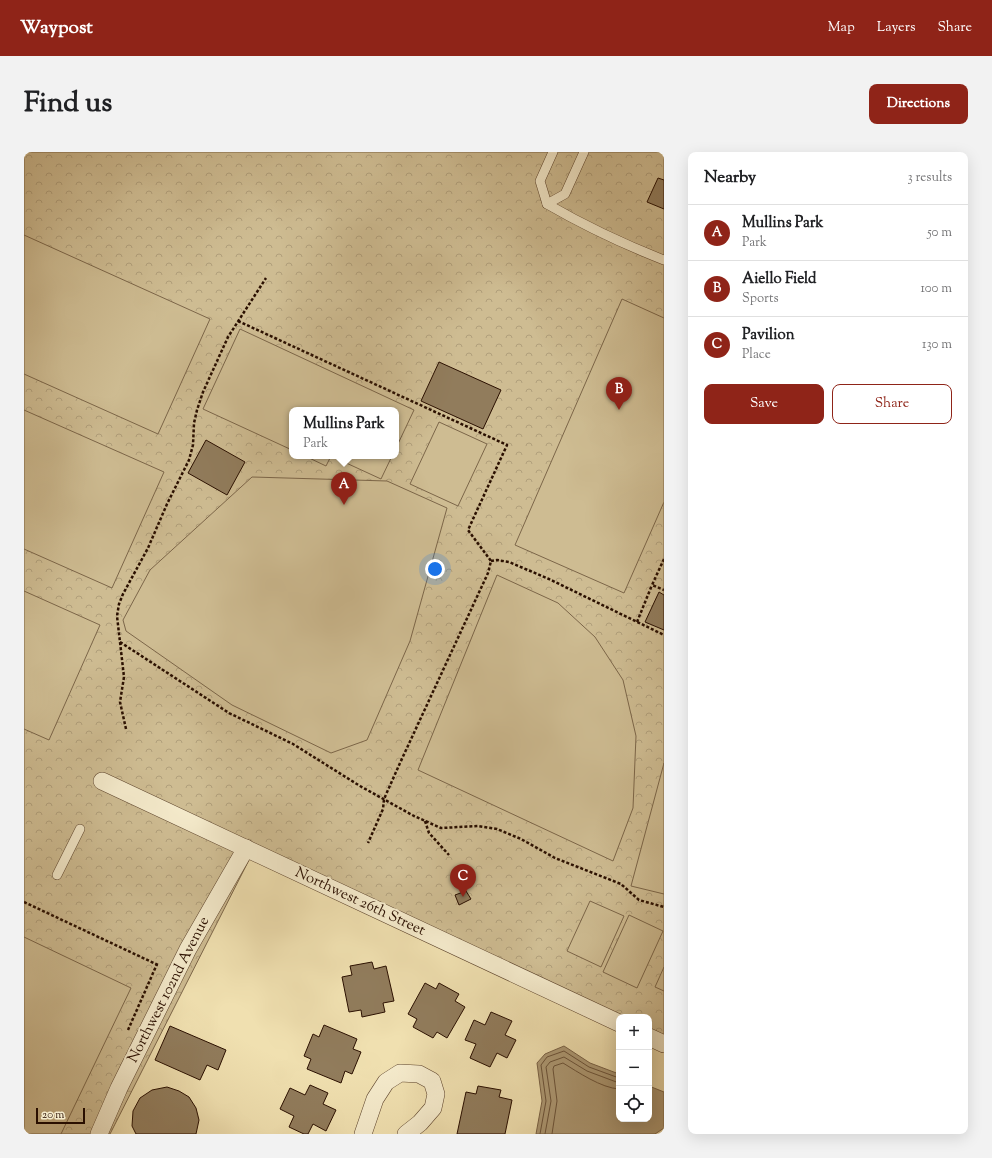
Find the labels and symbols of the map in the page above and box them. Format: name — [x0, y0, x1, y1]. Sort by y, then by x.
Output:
pin: B — [606, 377, 632, 410]
pin: A — [331, 472, 357, 505]
your location — [425, 559, 445, 579]
street label: Northwest 26th Street — [291, 863, 429, 941]
pin: C — [450, 864, 476, 897]
street label: Northwest 102nd Avenue — [123, 913, 215, 1067]
scale bar — [36, 1106, 85, 1125]

